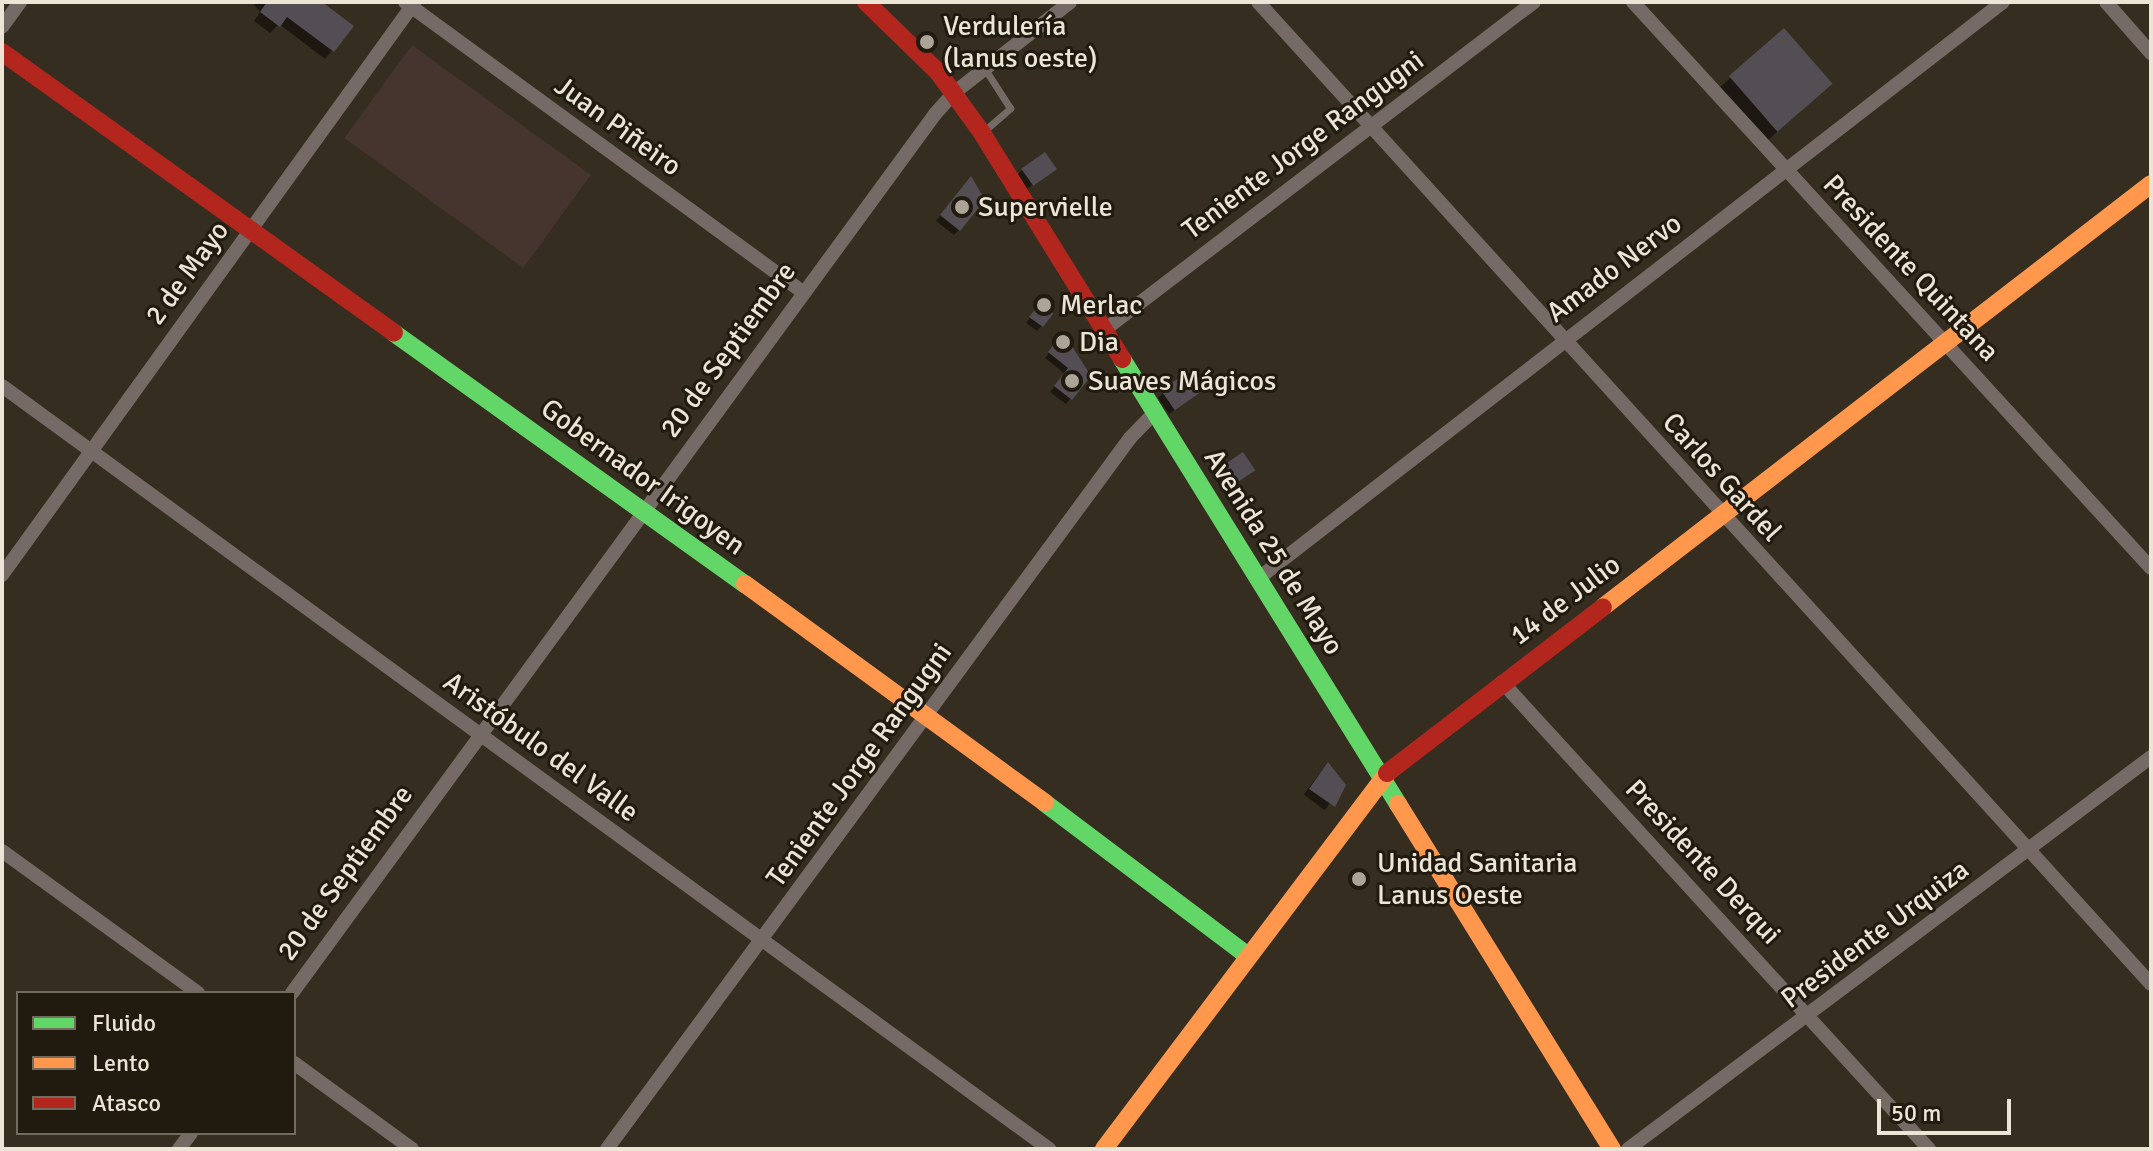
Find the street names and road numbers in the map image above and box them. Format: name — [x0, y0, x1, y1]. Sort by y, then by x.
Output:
street label: Teniente Jorge Rangugni — [1176, 43, 1430, 247]
street label: Juan Piñeiro — [548, 69, 688, 183]
street label: Presidente Quintana — [1816, 168, 2006, 368]
street label: Amado Nervo — [1540, 206, 1688, 330]
street label: 2 de Mayo — [138, 215, 236, 331]
street label: 20 de Septiembre — [653, 256, 803, 444]
street label: Gobernador Irigoyen — [534, 392, 752, 562]
street label: Carlos Gardel — [1656, 406, 1788, 548]
street label: Avenida 25 de Mayo — [1197, 443, 1351, 661]
street label: 14 de Julio — [1503, 548, 1627, 652]
street label: Teniente Jorge Rangugni — [759, 636, 959, 894]
street label: Aristóbulo del Valle — [437, 665, 645, 829]
street label: Presidente Derqui — [1618, 773, 1788, 951]
street label: 20 de Septiembre — [270, 779, 420, 967]
street label: Presidente Urquiza — [1775, 853, 1975, 1015]

